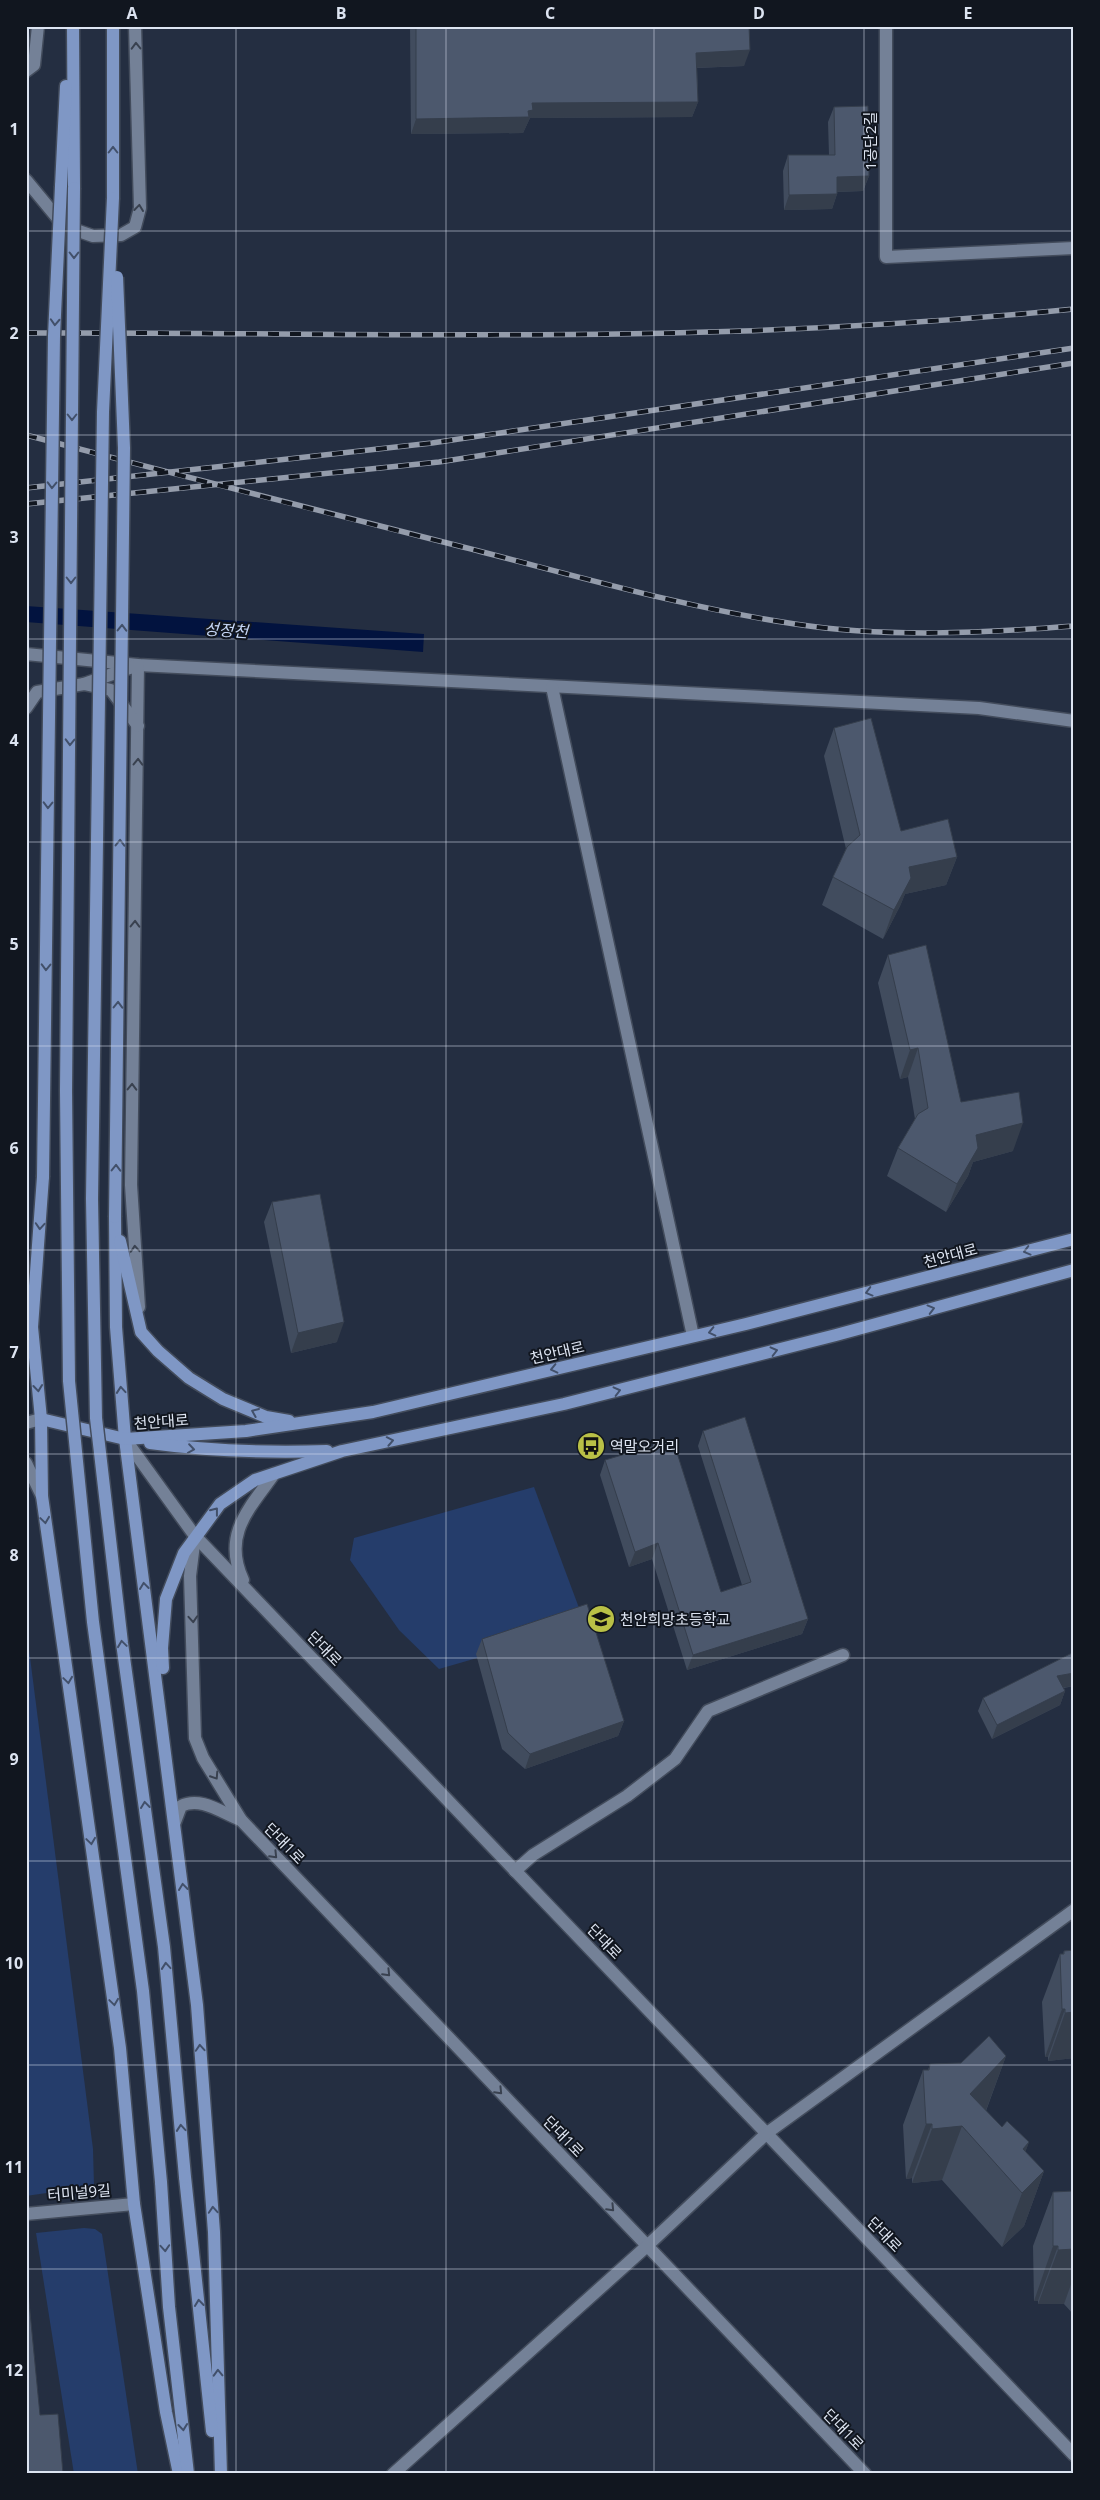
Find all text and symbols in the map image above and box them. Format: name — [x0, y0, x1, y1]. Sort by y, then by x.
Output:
text: A — [126, 2, 138, 24]
text: B — [336, 2, 346, 24]
text: C — [545, 2, 555, 24]
text: D — [753, 2, 765, 24]
text: E — [964, 2, 973, 24]
one-way arrow — [130, 41, 141, 49]
street label: 1공단2길 — [860, 112, 880, 170]
text: 1 — [9, 118, 19, 140]
one-way arrow — [108, 145, 118, 153]
one-way arrow — [133, 203, 144, 211]
one-way arrow — [69, 251, 79, 259]
one-way arrow — [49, 319, 60, 327]
text: 2 — [9, 322, 19, 344]
one-way arrow — [67, 413, 78, 421]
one-way arrow — [47, 482, 57, 489]
text: 3 — [9, 526, 19, 548]
one-way arrow — [66, 576, 76, 584]
water label: 성정천 — [203, 617, 251, 643]
one-way arrow — [117, 624, 127, 632]
text: 4 — [9, 729, 19, 751]
one-way arrow — [65, 738, 75, 746]
one-way arrow — [133, 757, 143, 765]
one-way arrow — [43, 802, 53, 809]
one-way arrow — [115, 839, 125, 846]
one-way arrow — [130, 920, 140, 928]
text: 5 — [9, 933, 19, 955]
one-way arrow — [41, 964, 51, 972]
one-way arrow — [113, 1001, 123, 1009]
one-way arrow — [127, 1082, 137, 1090]
text: 6 — [9, 1137, 19, 1159]
one-way arrow — [111, 1164, 121, 1172]
one-way arrow — [34, 1222, 45, 1230]
street label: 천안대로 — [921, 1238, 979, 1272]
one-way arrow — [130, 1245, 141, 1253]
one-way arrow — [1023, 1246, 1031, 1256]
one-way arrow — [865, 1286, 874, 1297]
one-way arrow — [927, 1304, 936, 1315]
one-way arrow — [707, 1326, 716, 1337]
street label: 천안대로 — [528, 1336, 586, 1368]
text: 7 — [9, 1341, 19, 1363]
one-way arrow — [770, 1346, 779, 1357]
one-way arrow — [549, 1363, 558, 1374]
one-way arrow — [32, 1384, 43, 1392]
one-way arrow — [116, 1386, 127, 1394]
one-way arrow — [613, 1386, 621, 1397]
one-way arrow — [251, 1408, 260, 1419]
street label: 천안대로 — [133, 1409, 189, 1433]
bus stop icon: 역말오거리 — [576, 1431, 606, 1461]
place label: 역말오거리 — [610, 1436, 679, 1456]
one-way arrow — [386, 1437, 395, 1447]
one-way arrow — [187, 1443, 195, 1453]
one-way arrow — [210, 1508, 218, 1517]
one-way arrow — [40, 1515, 50, 1524]
text: 8 — [9, 1544, 19, 1566]
one-way arrow — [140, 1582, 150, 1590]
school or university icon: 천안희망초등학교 — [586, 1604, 616, 1634]
place label: 천안희망초등학교 — [620, 1609, 730, 1629]
one-way arrow — [187, 1615, 198, 1623]
street label: 단대로 — [303, 1626, 347, 1670]
one-way arrow — [118, 1640, 128, 1649]
one-way arrow — [63, 1676, 73, 1685]
text: 9 — [9, 1748, 19, 1770]
one-way arrow — [209, 1771, 218, 1780]
one-way arrow — [140, 1801, 151, 1809]
street label: 단대1로 — [260, 1818, 310, 1868]
one-way arrow — [85, 1838, 96, 1846]
one-way arrow — [268, 1850, 277, 1859]
one-way arrow — [178, 1882, 189, 1890]
street label: 단대로 — [583, 1919, 627, 1963]
text: 10 — [5, 1952, 23, 1974]
one-way arrow — [161, 1962, 172, 1970]
one-way arrow — [381, 1967, 390, 1976]
one-way arrow — [108, 1998, 118, 2007]
one-way arrow — [195, 2044, 206, 2052]
one-way arrow — [493, 2085, 502, 2094]
street label: 단대1로 — [539, 2111, 589, 2161]
one-way arrow — [176, 2124, 187, 2132]
text: 11 — [5, 2156, 23, 2178]
street label: 터미널9길 — [46, 2179, 112, 2205]
one-way arrow — [605, 2202, 614, 2211]
one-way arrow — [207, 2206, 218, 2214]
street label: 단대로 — [863, 2212, 907, 2256]
one-way arrow — [160, 2244, 171, 2252]
one-way arrow — [194, 2299, 205, 2307]
text: 12 — [5, 2359, 23, 2381]
one-way arrow — [213, 2368, 223, 2376]
street label: 단대1로 — [819, 2404, 869, 2454]
one-way arrow — [177, 2423, 188, 2431]

